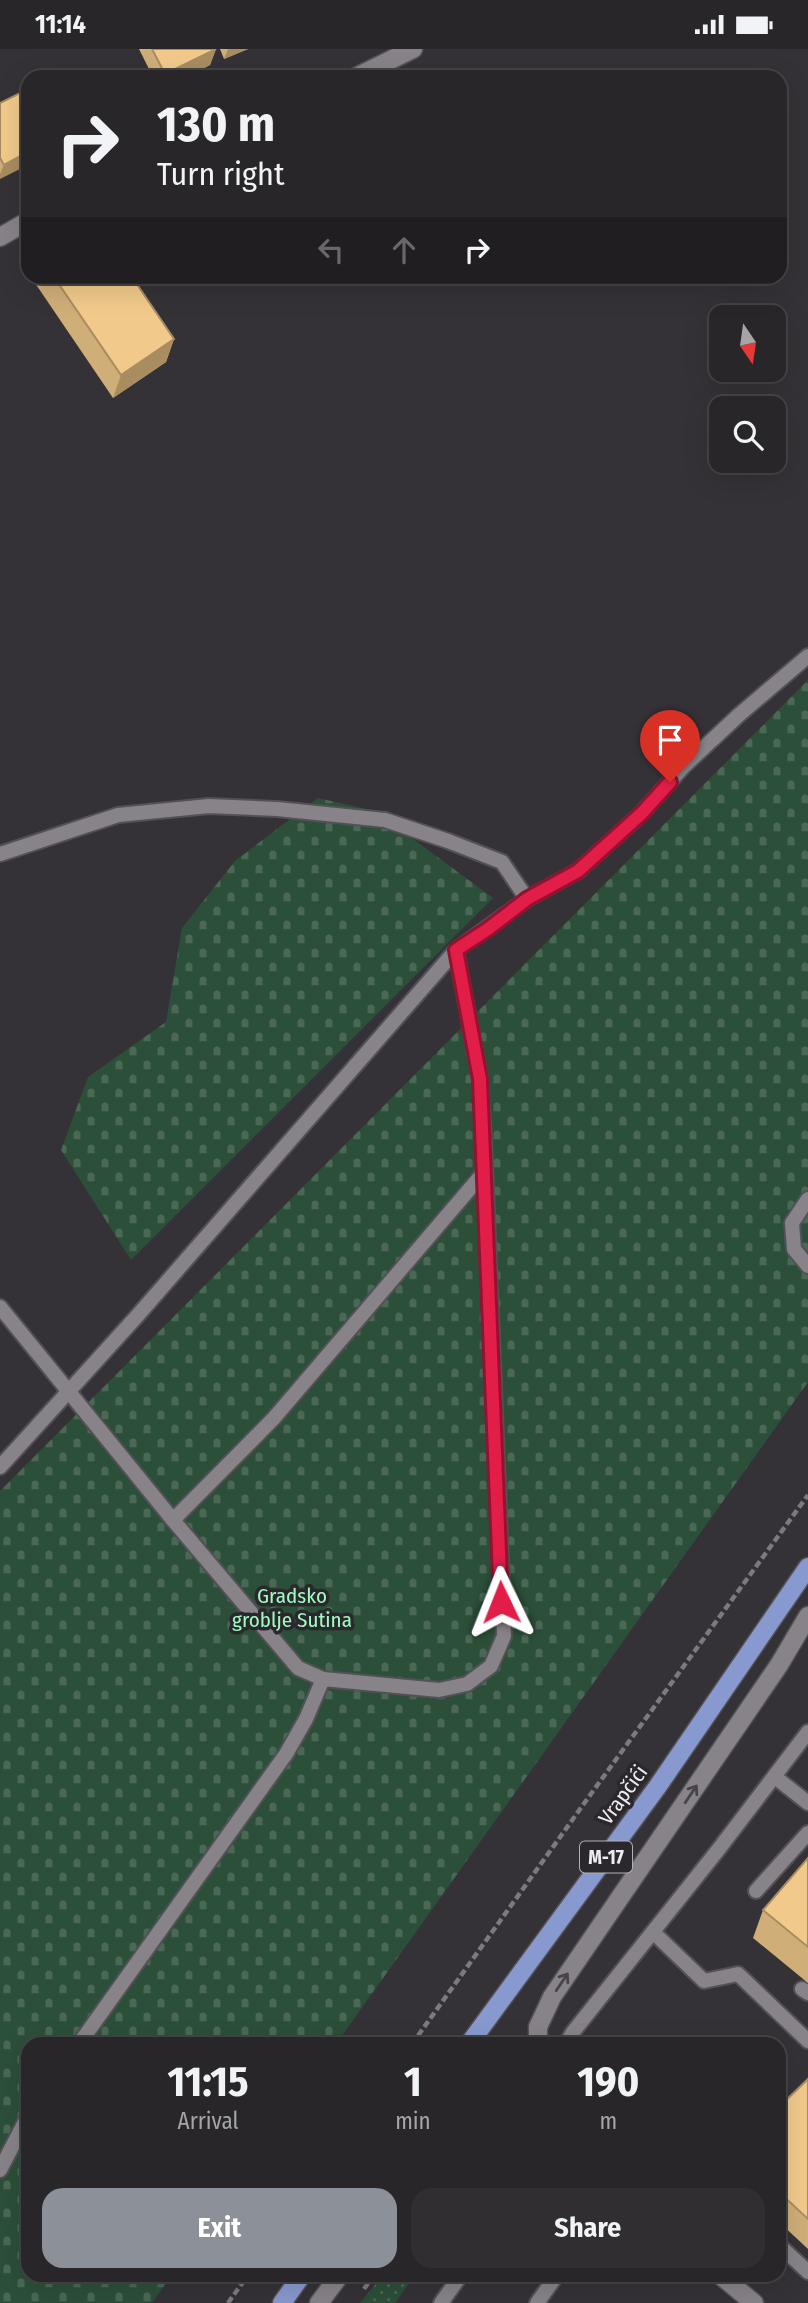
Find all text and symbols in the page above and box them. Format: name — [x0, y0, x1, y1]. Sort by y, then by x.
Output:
text: 11:14 — [35, 9, 86, 40]
text: 130 m — [157, 95, 275, 154]
icon: right — [42, 98, 133, 189]
text: Turn right — [157, 155, 284, 193]
icon: left — [312, 231, 350, 269]
icon: ahead — [385, 231, 423, 269]
icon: right — [458, 231, 496, 269]
north arrow — [709, 305, 786, 381]
map controls — [709, 305, 786, 473]
button: search — [709, 396, 786, 473]
pin — [640, 710, 700, 782]
icon: arrive — [651, 721, 689, 759]
position arrow — [464, 1565, 538, 1639]
park label: Gradsko groblje Sutina — [232, 1583, 352, 1633]
street label: Vrapčići — [593, 1760, 653, 1830]
one-way arrow — [684, 1785, 698, 1804]
road number: M-17 — [580, 1841, 632, 1873]
one-way arrow — [555, 1973, 569, 1992]
text: 11:15 — [167, 2057, 249, 2107]
text: 1 — [404, 2057, 422, 2107]
text: 190 — [577, 2057, 640, 2107]
text: Arrival — [178, 2107, 239, 2135]
text: min — [395, 2107, 431, 2135]
text: m — [600, 2107, 617, 2135]
button: Exit — [42, 2188, 397, 2268]
button: Share — [411, 2188, 765, 2268]

